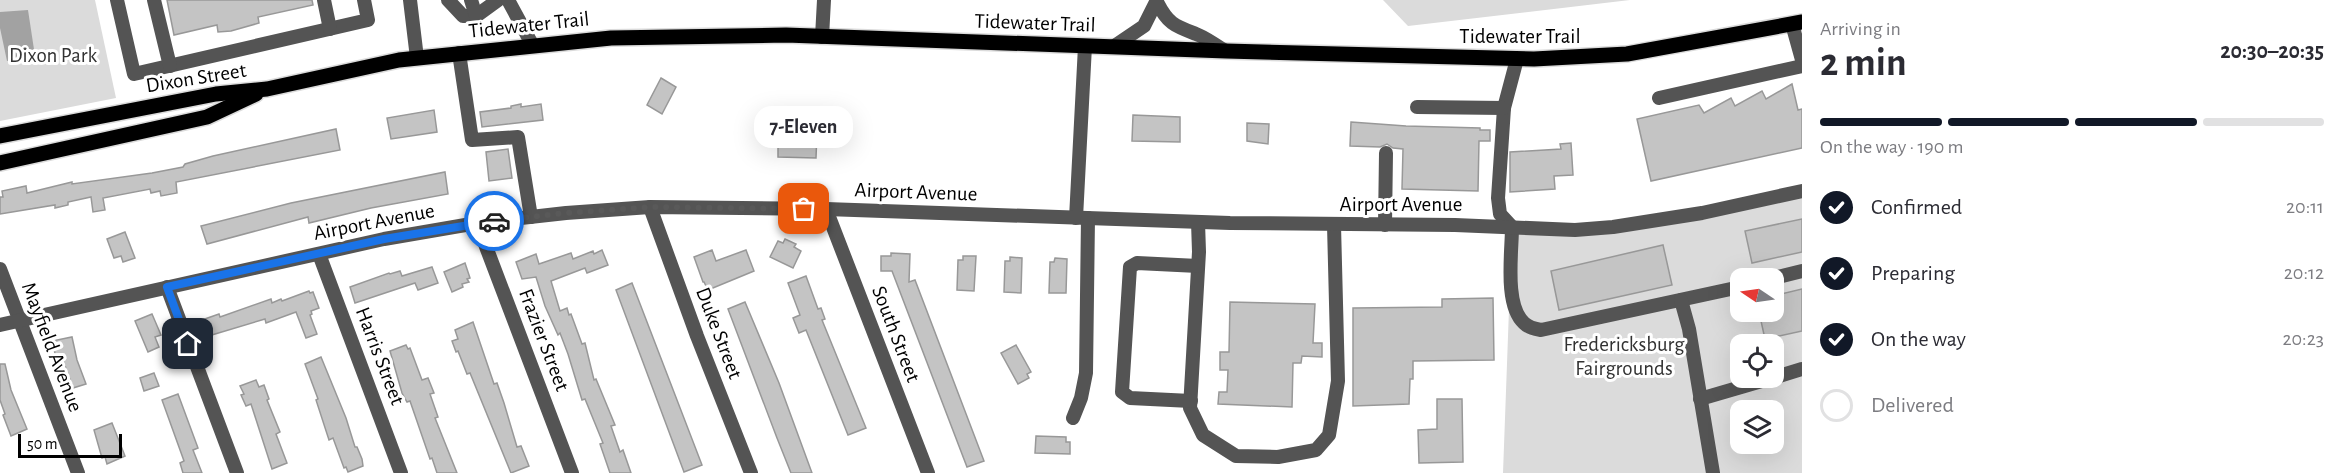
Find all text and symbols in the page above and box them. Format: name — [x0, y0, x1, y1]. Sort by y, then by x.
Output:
street label: Tidewater Trail — [468, 8, 590, 42]
street label: Tidewater Trail — [974, 10, 1096, 36]
text: Arriving in — [1820, 19, 1901, 39]
street label: Tidewater Trail — [1459, 26, 1581, 47]
text: 20:30–20:35 — [2220, 40, 2324, 62]
text: 2 min — [1820, 44, 1907, 83]
park label: Dixon Park — [9, 45, 97, 66]
street label: Dixon Street — [144, 60, 248, 96]
callout: 7-Eleven — [754, 107, 854, 149]
text: 7-Eleven — [770, 117, 837, 137]
text: On the way · 190 m — [1820, 137, 1964, 157]
street label: Airport Avenue — [854, 179, 978, 205]
pin — [778, 183, 829, 234]
courier — [464, 191, 524, 251]
icon: check — [1820, 191, 1853, 224]
icon: bag — [787, 192, 820, 225]
street label: Airport Avenue — [1340, 194, 1462, 215]
text: Confirmed — [1871, 196, 1962, 218]
text: 20:11 — [2286, 197, 2324, 217]
street label: Airport Avenue — [312, 200, 436, 244]
icon: car — [478, 205, 511, 238]
icon: check — [1820, 257, 1853, 290]
text: Preparing — [1871, 262, 1955, 284]
text: 20:12 — [2284, 263, 2324, 283]
north arrow — [1730, 268, 1784, 322]
map controls — [1730, 268, 1784, 454]
street label: Mayfield Avenue — [18, 279, 86, 415]
street label: South Street — [868, 283, 924, 385]
street label: Duke Street — [692, 284, 746, 382]
street label: Frazier Street — [515, 286, 573, 394]
street label: Harris Street — [352, 304, 408, 408]
pin — [162, 318, 213, 369]
icon: check — [1820, 323, 1853, 356]
icon: home — [171, 327, 204, 360]
text: On the way — [1871, 328, 1966, 350]
text: 20:23 — [2282, 329, 2324, 349]
park label: Fredericksburg Fairgrounds — [1564, 334, 1685, 379]
button: locate — [1730, 334, 1784, 388]
text: Delivered — [1871, 394, 1954, 416]
button: layers — [1730, 400, 1784, 454]
scale bar — [18, 431, 122, 458]
text: 50 m — [27, 436, 58, 452]

